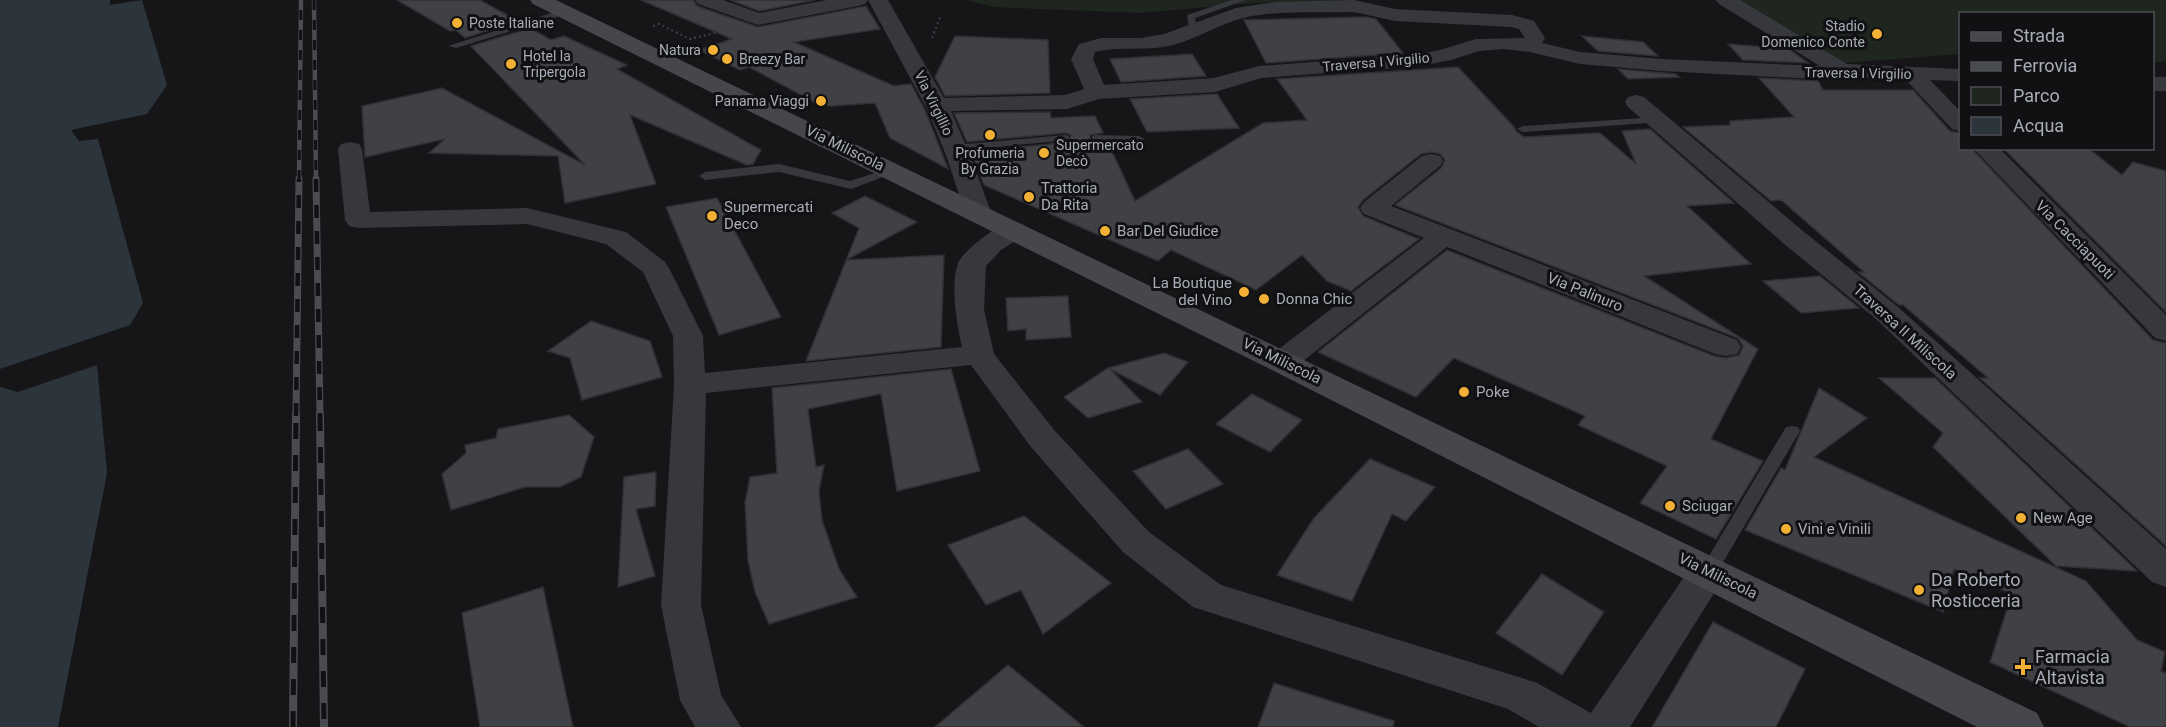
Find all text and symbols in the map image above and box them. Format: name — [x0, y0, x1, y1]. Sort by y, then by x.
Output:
legend — [1959, 12, 2154, 150]
place label: Poste Italiane — [469, 15, 554, 31]
marker: Poste Italiane — [450, 16, 464, 30]
place label: Stadio Domenico Conte — [1761, 18, 1865, 50]
text: Strada — [2013, 25, 2065, 46]
marker: Stadio Domenico Conte — [1870, 27, 1884, 41]
place label: Natura — [659, 42, 701, 58]
marker: Natura — [706, 43, 720, 57]
place label: Hotel la Tripergola — [523, 48, 586, 80]
street label: Traversa I Virgilio — [1322, 49, 1430, 75]
place label: Breezy Bar — [739, 51, 806, 67]
marker: Breezy Bar — [720, 52, 734, 66]
text: Ferrovia — [2013, 55, 2077, 76]
marker: Hotel la Tripergola — [504, 57, 518, 71]
street label: Traversa I Virgilio — [1804, 64, 1912, 82]
street label: Via Virgillio — [912, 68, 956, 138]
text: Parco — [2013, 85, 2060, 106]
place label: Panama Viaggi — [715, 93, 809, 109]
marker: Panama Viaggi — [814, 94, 828, 108]
text: Acqua — [2013, 115, 2064, 136]
street label: Via Miliscola — [803, 121, 887, 175]
marker: Profumeria By Grazia — [983, 128, 997, 142]
place label: Supermercato Decò — [1056, 137, 1144, 169]
place label: Profumeria By Grazia — [955, 145, 1025, 177]
marker: Supermercato Decò — [1037, 146, 1051, 160]
place label: Trattoria Da Rita — [1041, 179, 1097, 214]
marker: Trattoria Da Rita — [1022, 190, 1036, 204]
street label: Via Cacciapuoti — [2032, 197, 2118, 283]
place label: Supermercati Deco — [724, 198, 813, 233]
marker: Supermercati Deco — [705, 209, 719, 223]
place label: Bar Del Giudice — [1117, 222, 1219, 240]
marker: Bar Del Giudice — [1098, 224, 1112, 238]
street label: Via Palinuro — [1545, 269, 1625, 315]
place label: La Boutique del Vino — [1153, 274, 1232, 309]
street label: Traversa II Miliscola — [1850, 281, 1960, 383]
marker: La Boutique del Vino — [1237, 285, 1251, 299]
place label: Donna Chic — [1276, 290, 1353, 308]
marker: Donna Chic — [1257, 292, 1271, 306]
street label: Via Miliscola — [1240, 334, 1324, 388]
place label: Poke — [1476, 383, 1509, 401]
marker: Poke — [1457, 385, 1471, 399]
place label: Sciugar — [1682, 497, 1732, 515]
marker: Sciugar — [1663, 499, 1677, 513]
place label: New Age — [2033, 509, 2093, 527]
marker: New Age — [2014, 511, 2028, 525]
place label: Vini e Vinili — [1798, 520, 1871, 538]
marker: Vini e Vinili — [1779, 522, 1793, 536]
street label: Via Miliscola — [1676, 549, 1760, 603]
place label: Da Roberto Rosticceria — [1931, 569, 2021, 611]
marker: Da Roberto Rosticceria — [1912, 583, 1926, 597]
place label: Farmacia Altavista — [2035, 646, 2110, 688]
marker: Farmacia Altavista — [2016, 660, 2030, 674]

